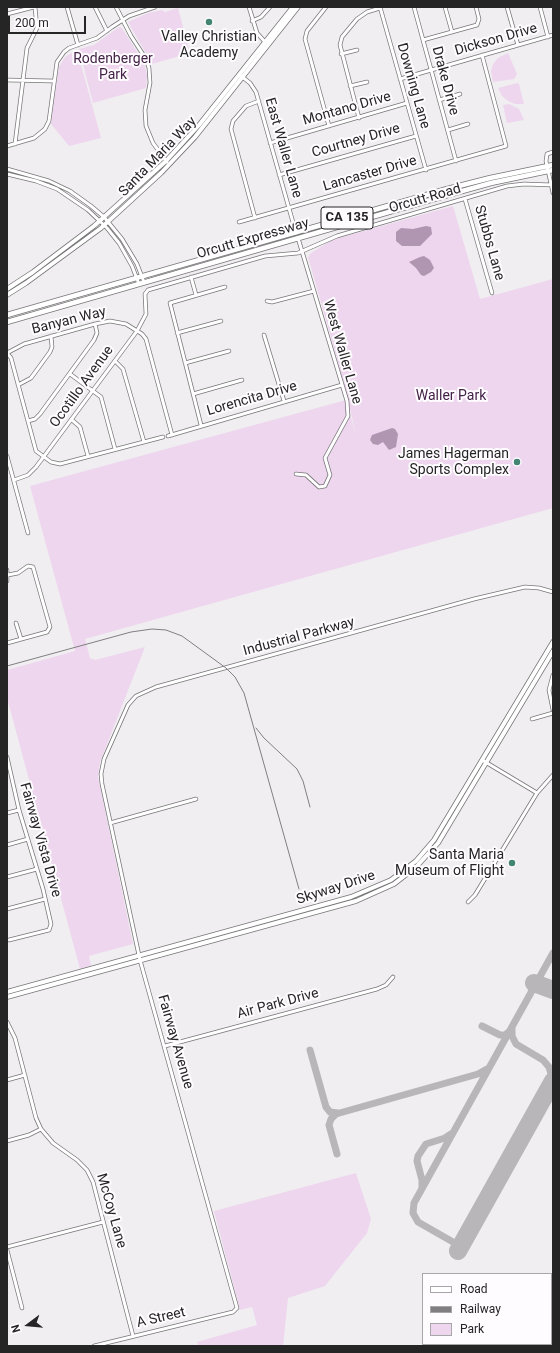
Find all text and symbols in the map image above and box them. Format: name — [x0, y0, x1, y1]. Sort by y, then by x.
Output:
scale bar — [10, 8, 88, 34]
text: 200 m — [15, 16, 49, 30]
marker: Valley Christian Academy — [204, 17, 214, 27]
street label: Dickson Drive — [453, 20, 539, 60]
place label: Valley Christian Academy — [161, 29, 257, 62]
street label: Downing Lane — [393, 41, 433, 131]
street label: Drake Drive — [428, 45, 462, 117]
park label: Rodenberger Park — [73, 51, 153, 84]
street label: Montano Drive — [301, 88, 393, 130]
street label: East Waller Lane — [261, 96, 305, 200]
street label: Santa Maria Way — [116, 113, 200, 201]
street label: Courtney Drive — [310, 120, 402, 162]
street label: Lancaster Drive — [321, 153, 419, 195]
street label: Orcutt Road — [387, 181, 463, 217]
street label: Stubbs Lane — [470, 204, 508, 282]
road number: CA 135 — [321, 207, 373, 229]
street label: Orcutt Expressway — [195, 215, 311, 263]
street label: West Waller Lane — [319, 298, 365, 406]
street label: Banyan Way — [30, 304, 108, 338]
street label: Ocotillo Avenue — [47, 343, 117, 431]
street label: Lorencita Drive — [205, 378, 299, 420]
park label: Waller Park — [416, 388, 486, 404]
place label: James Hagerman Sports Complex — [398, 446, 509, 478]
marker: James Hagerman Sports Complex — [512, 457, 522, 467]
street label: Industrial Parkway — [242, 614, 356, 660]
street label: Fairway Vista Drive — [16, 781, 64, 899]
place label: Santa Maria Museum of Flight — [395, 847, 504, 880]
marker: Santa Maria Museum of Flight — [507, 858, 517, 868]
street label: Skyway Drive — [295, 867, 377, 909]
street label: Air Park Drive — [235, 985, 321, 1023]
street label: Fairway Avenue — [154, 993, 196, 1091]
street label: McCoy Lane — [92, 1172, 130, 1250]
legend — [422, 1273, 552, 1345]
text: Road — [460, 1282, 488, 1296]
text: Railway — [460, 1302, 501, 1316]
street label: A Street — [135, 1304, 187, 1332]
north arrow — [8, 1305, 48, 1345]
text: Park — [460, 1322, 484, 1336]
text: N — [9, 1323, 23, 1334]

